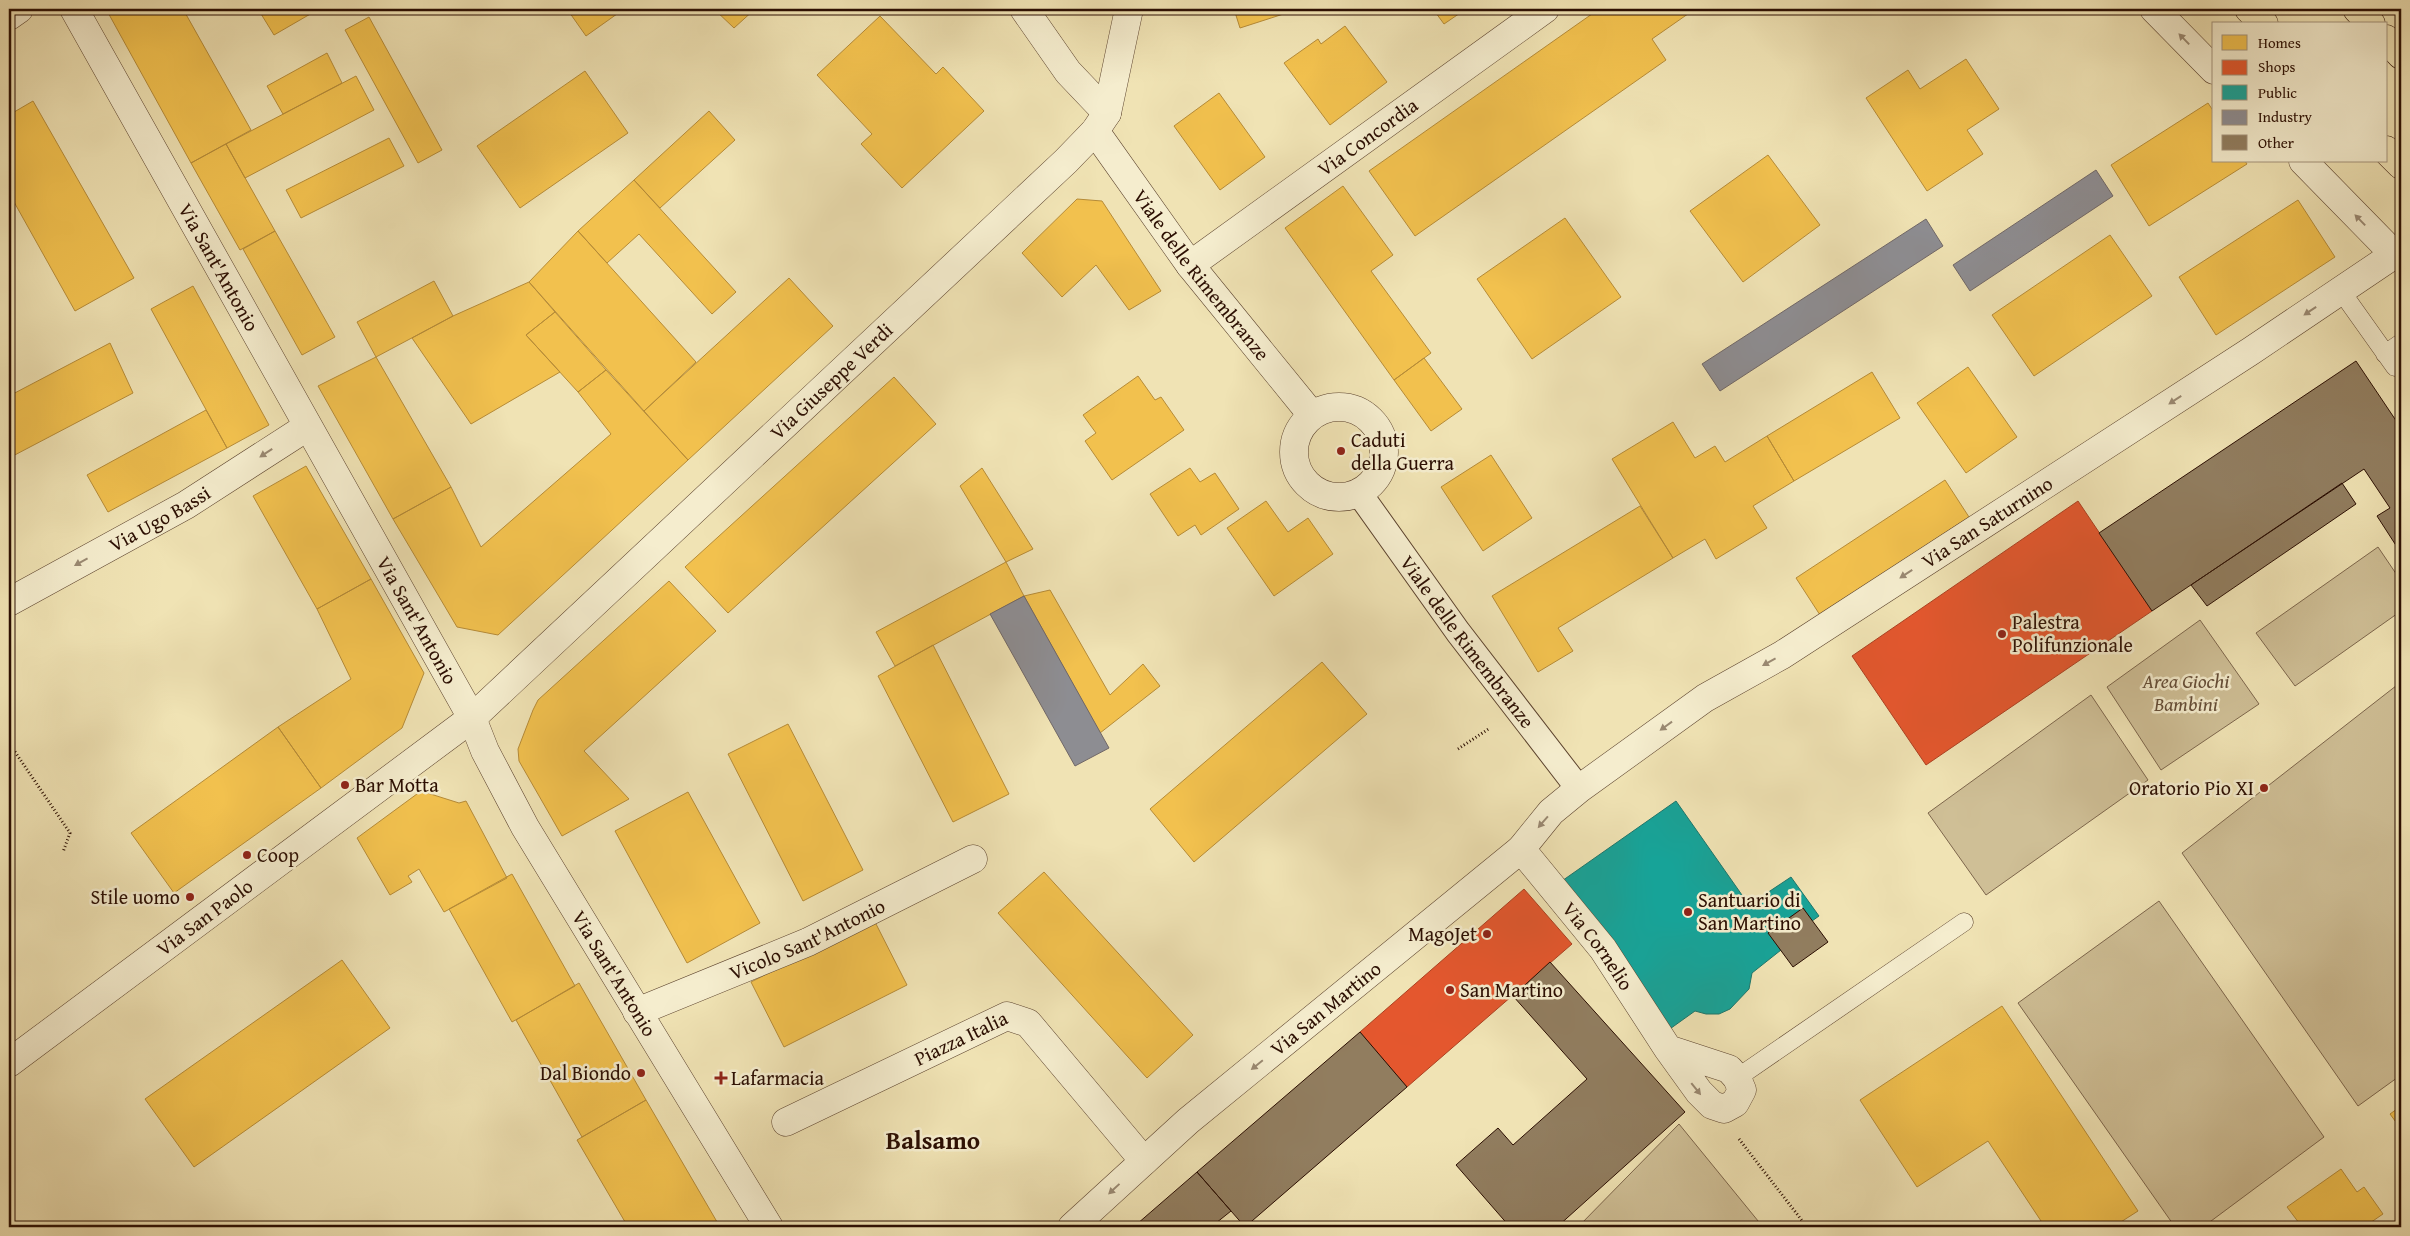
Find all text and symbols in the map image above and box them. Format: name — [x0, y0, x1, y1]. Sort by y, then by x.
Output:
legend — [2212, 22, 2388, 162]
text: Homes — [2258, 32, 2301, 53]
one-way arrow — [2178, 33, 2190, 45]
text: Shops — [2258, 56, 2295, 77]
text: Public — [2258, 82, 2297, 103]
street label: Via Concordia — [1311, 90, 1424, 183]
text: Industry — [2258, 106, 2313, 127]
text: Other — [2258, 132, 2294, 153]
street label: Viale delle Rimembranze — [1127, 183, 1277, 366]
street label: Via Sant'Antonio — [172, 197, 267, 336]
one-way arrow — [2355, 214, 2367, 226]
one-way arrow — [2304, 306, 2317, 316]
street label: Via Giuseppe Verdi — [763, 315, 899, 446]
one-way arrow — [2168, 396, 2181, 405]
place label: Caduti della Guerra — [1351, 425, 1454, 477]
marker: Caduti della Guerra — [1335, 445, 1347, 457]
one-way arrow — [260, 449, 273, 458]
street label: Via San Saturnino — [1916, 468, 2058, 575]
street label: Via Ugo Bassi — [103, 478, 216, 559]
street label: Viale delle Rimembranze — [1394, 549, 1542, 734]
street label: Via Sant'Antonio — [370, 551, 465, 689]
one-way arrow — [74, 558, 88, 566]
one-way arrow — [1900, 570, 1913, 579]
place label: Palestra Polifunzionale — [2012, 607, 2133, 659]
marker: Palestra Polifunzionale — [1996, 628, 2008, 640]
one-way arrow — [1762, 658, 1777, 666]
park label: Area Giochi Bambini — [2142, 666, 2229, 718]
one-way arrow — [1659, 721, 1672, 731]
place label: Bar Motta — [355, 770, 439, 799]
place label: Oratorio Pio XI — [2129, 773, 2254, 802]
marker: Bar Motta — [339, 779, 351, 791]
marker: Oratorio Pio XI — [2258, 782, 2270, 794]
one-way arrow — [1538, 815, 1549, 828]
place label: Coop — [257, 840, 299, 869]
marker: Coop — [241, 849, 253, 861]
street label: Via San Paolo — [150, 871, 259, 962]
place label: Stile uomo — [91, 882, 180, 911]
place label: Santuario di San Martino — [1698, 885, 1801, 937]
marker: Stile uomo — [184, 891, 196, 903]
street label: Vicolo Sant'Antonio — [725, 891, 890, 987]
street label: Via Cornelio — [1556, 895, 1641, 996]
street label: Via Sant'Antonio — [565, 905, 664, 1042]
marker: Santuario di San Martino — [1682, 906, 1694, 918]
place label: MagoJet — [1408, 919, 1477, 948]
marker: MagoJet — [1481, 928, 1493, 940]
street label: Via San Martino — [1264, 954, 1387, 1062]
place label: San Martino — [1460, 975, 1563, 1004]
marker: San Martino — [1444, 984, 1456, 996]
street label: Piazza Italia — [909, 1003, 1013, 1072]
place label: Dal Biondo — [540, 1058, 631, 1087]
one-way arrow — [1251, 1059, 1264, 1070]
place label: Lafarmacia — [731, 1063, 825, 1092]
marker: Dal Biondo — [635, 1067, 647, 1079]
marker: Lafarmacia — [715, 1072, 727, 1084]
one-way arrow — [1691, 1082, 1702, 1095]
district label: Balsamo — [886, 1122, 980, 1158]
one-way arrow — [1108, 1183, 1120, 1195]

